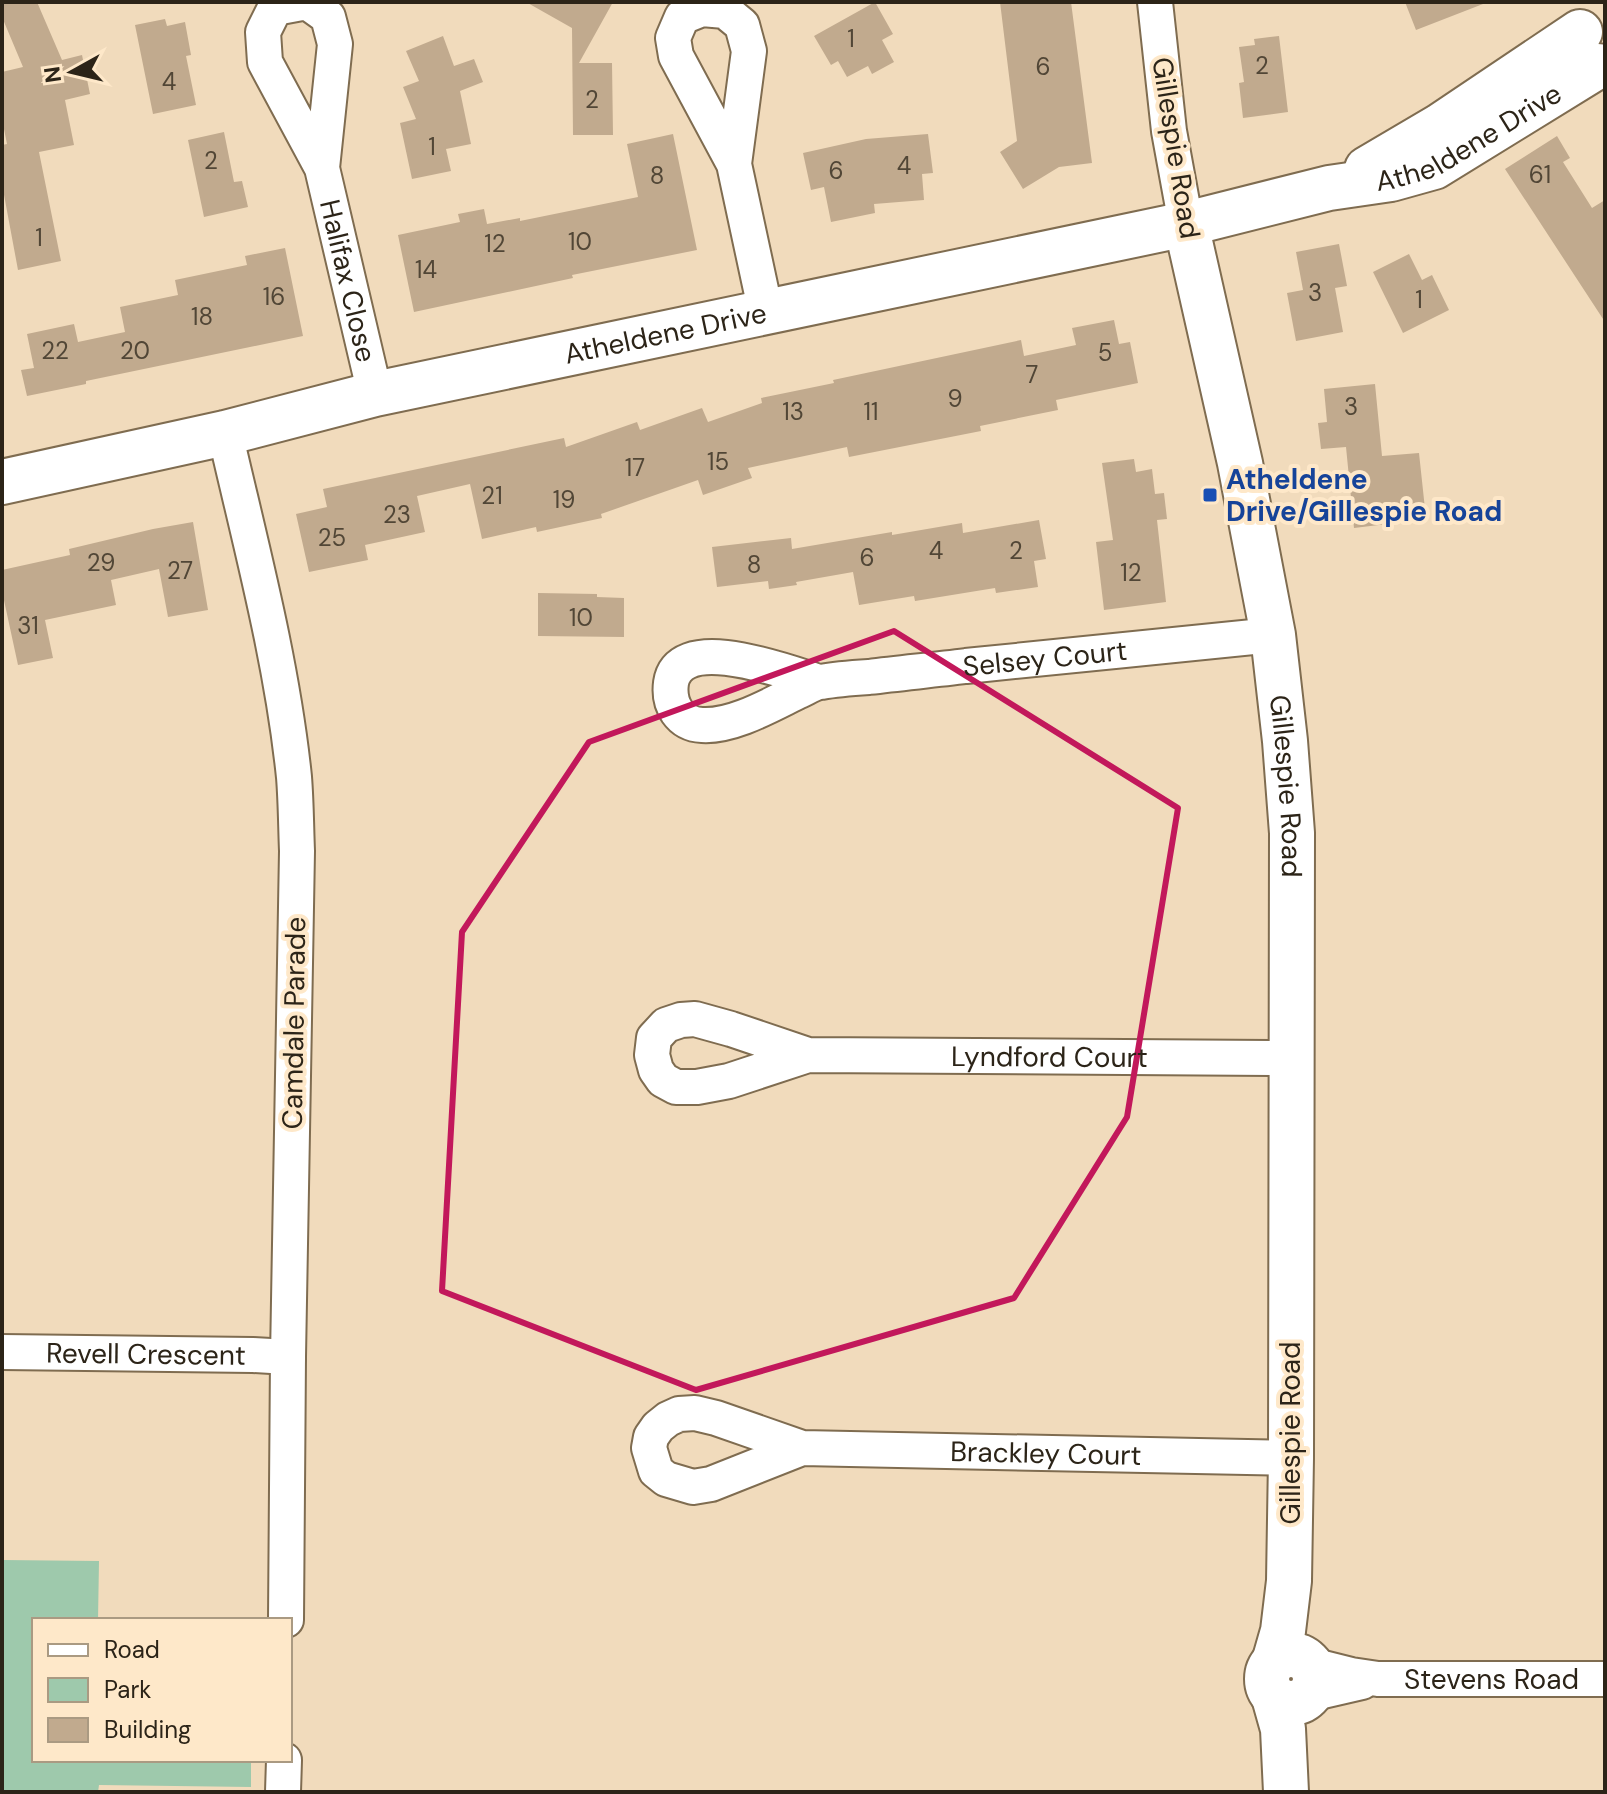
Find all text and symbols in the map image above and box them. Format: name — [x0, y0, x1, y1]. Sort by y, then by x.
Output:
house number: 1 — [847, 23, 855, 54]
north arrow — [32, 32, 112, 112]
house number: 2 — [1255, 50, 1269, 81]
house number: 6 — [1035, 51, 1051, 82]
street label: Gillespie Road — [1143, 55, 1209, 241]
text: N — [37, 65, 68, 85]
house number: 4 — [162, 66, 176, 97]
street label: Atheldene Drive — [1373, 75, 1568, 199]
house number: 2 — [585, 84, 599, 115]
house number: 1 — [428, 131, 436, 162]
house number: 2 — [204, 145, 218, 176]
house number: 4 — [897, 150, 911, 181]
house number: 6 — [828, 155, 844, 186]
house number: 61 — [1529, 159, 1551, 190]
house number: 8 — [650, 160, 664, 191]
street label: Halifax Close — [312, 196, 385, 366]
house number: 1 — [35, 222, 43, 253]
house number: 10 — [568, 226, 592, 257]
house number: 12 — [484, 228, 506, 259]
house number: 14 — [415, 254, 437, 285]
house number: 3 — [1308, 277, 1322, 308]
house number: 16 — [263, 281, 285, 312]
house number: 1 — [1415, 284, 1423, 315]
street label: Atheldene Drive — [561, 294, 770, 372]
house number: 18 — [191, 301, 213, 332]
house number: 22 — [41, 335, 69, 366]
house number: 20 — [120, 335, 150, 366]
house number: 5 — [1098, 337, 1112, 368]
house number: 7 — [1026, 359, 1038, 390]
house number: 9 — [947, 383, 963, 414]
house number: 3 — [1344, 391, 1358, 422]
house number: 13 — [782, 396, 804, 427]
house number: 11 — [864, 396, 878, 427]
house number: 15 — [707, 446, 729, 477]
house number: 17 — [625, 452, 645, 483]
place label: Atheldene Drive/Gillespie Road — [1226, 461, 1502, 530]
house number: 21 — [481, 480, 503, 511]
house number: 19 — [553, 484, 575, 515]
marker: Atheldene Drive/Gillespie Road — [1201, 486, 1219, 504]
house number: 23 — [383, 499, 411, 530]
house number: 25 — [318, 522, 346, 553]
house number: 4 — [929, 535, 943, 566]
house number: 2 — [1009, 535, 1023, 566]
house number: 6 — [859, 542, 875, 573]
house number: 29 — [87, 547, 115, 578]
house number: 8 — [747, 549, 761, 580]
house number: 27 — [167, 555, 193, 586]
house number: 12 — [1120, 557, 1142, 588]
house number: 10 — [569, 602, 593, 633]
house number: 31 — [17, 610, 39, 641]
street label: Selsey Court — [961, 631, 1129, 685]
street label: Gillespie Road — [1261, 693, 1311, 878]
street label: Camdale Parade — [274, 916, 314, 1130]
street label: Lyndford Court — [951, 1037, 1148, 1076]
street label: Revell Crescent — [46, 1334, 246, 1373]
street label: Gillespie Road — [1272, 1341, 1309, 1525]
street label: Brackley Court — [950, 1433, 1142, 1473]
legend — [32, 1618, 292, 1762]
text: Road — [104, 1634, 160, 1665]
street label: Stevens Road — [1404, 1661, 1579, 1698]
text: Park — [104, 1674, 151, 1705]
text: Building — [104, 1714, 191, 1745]

